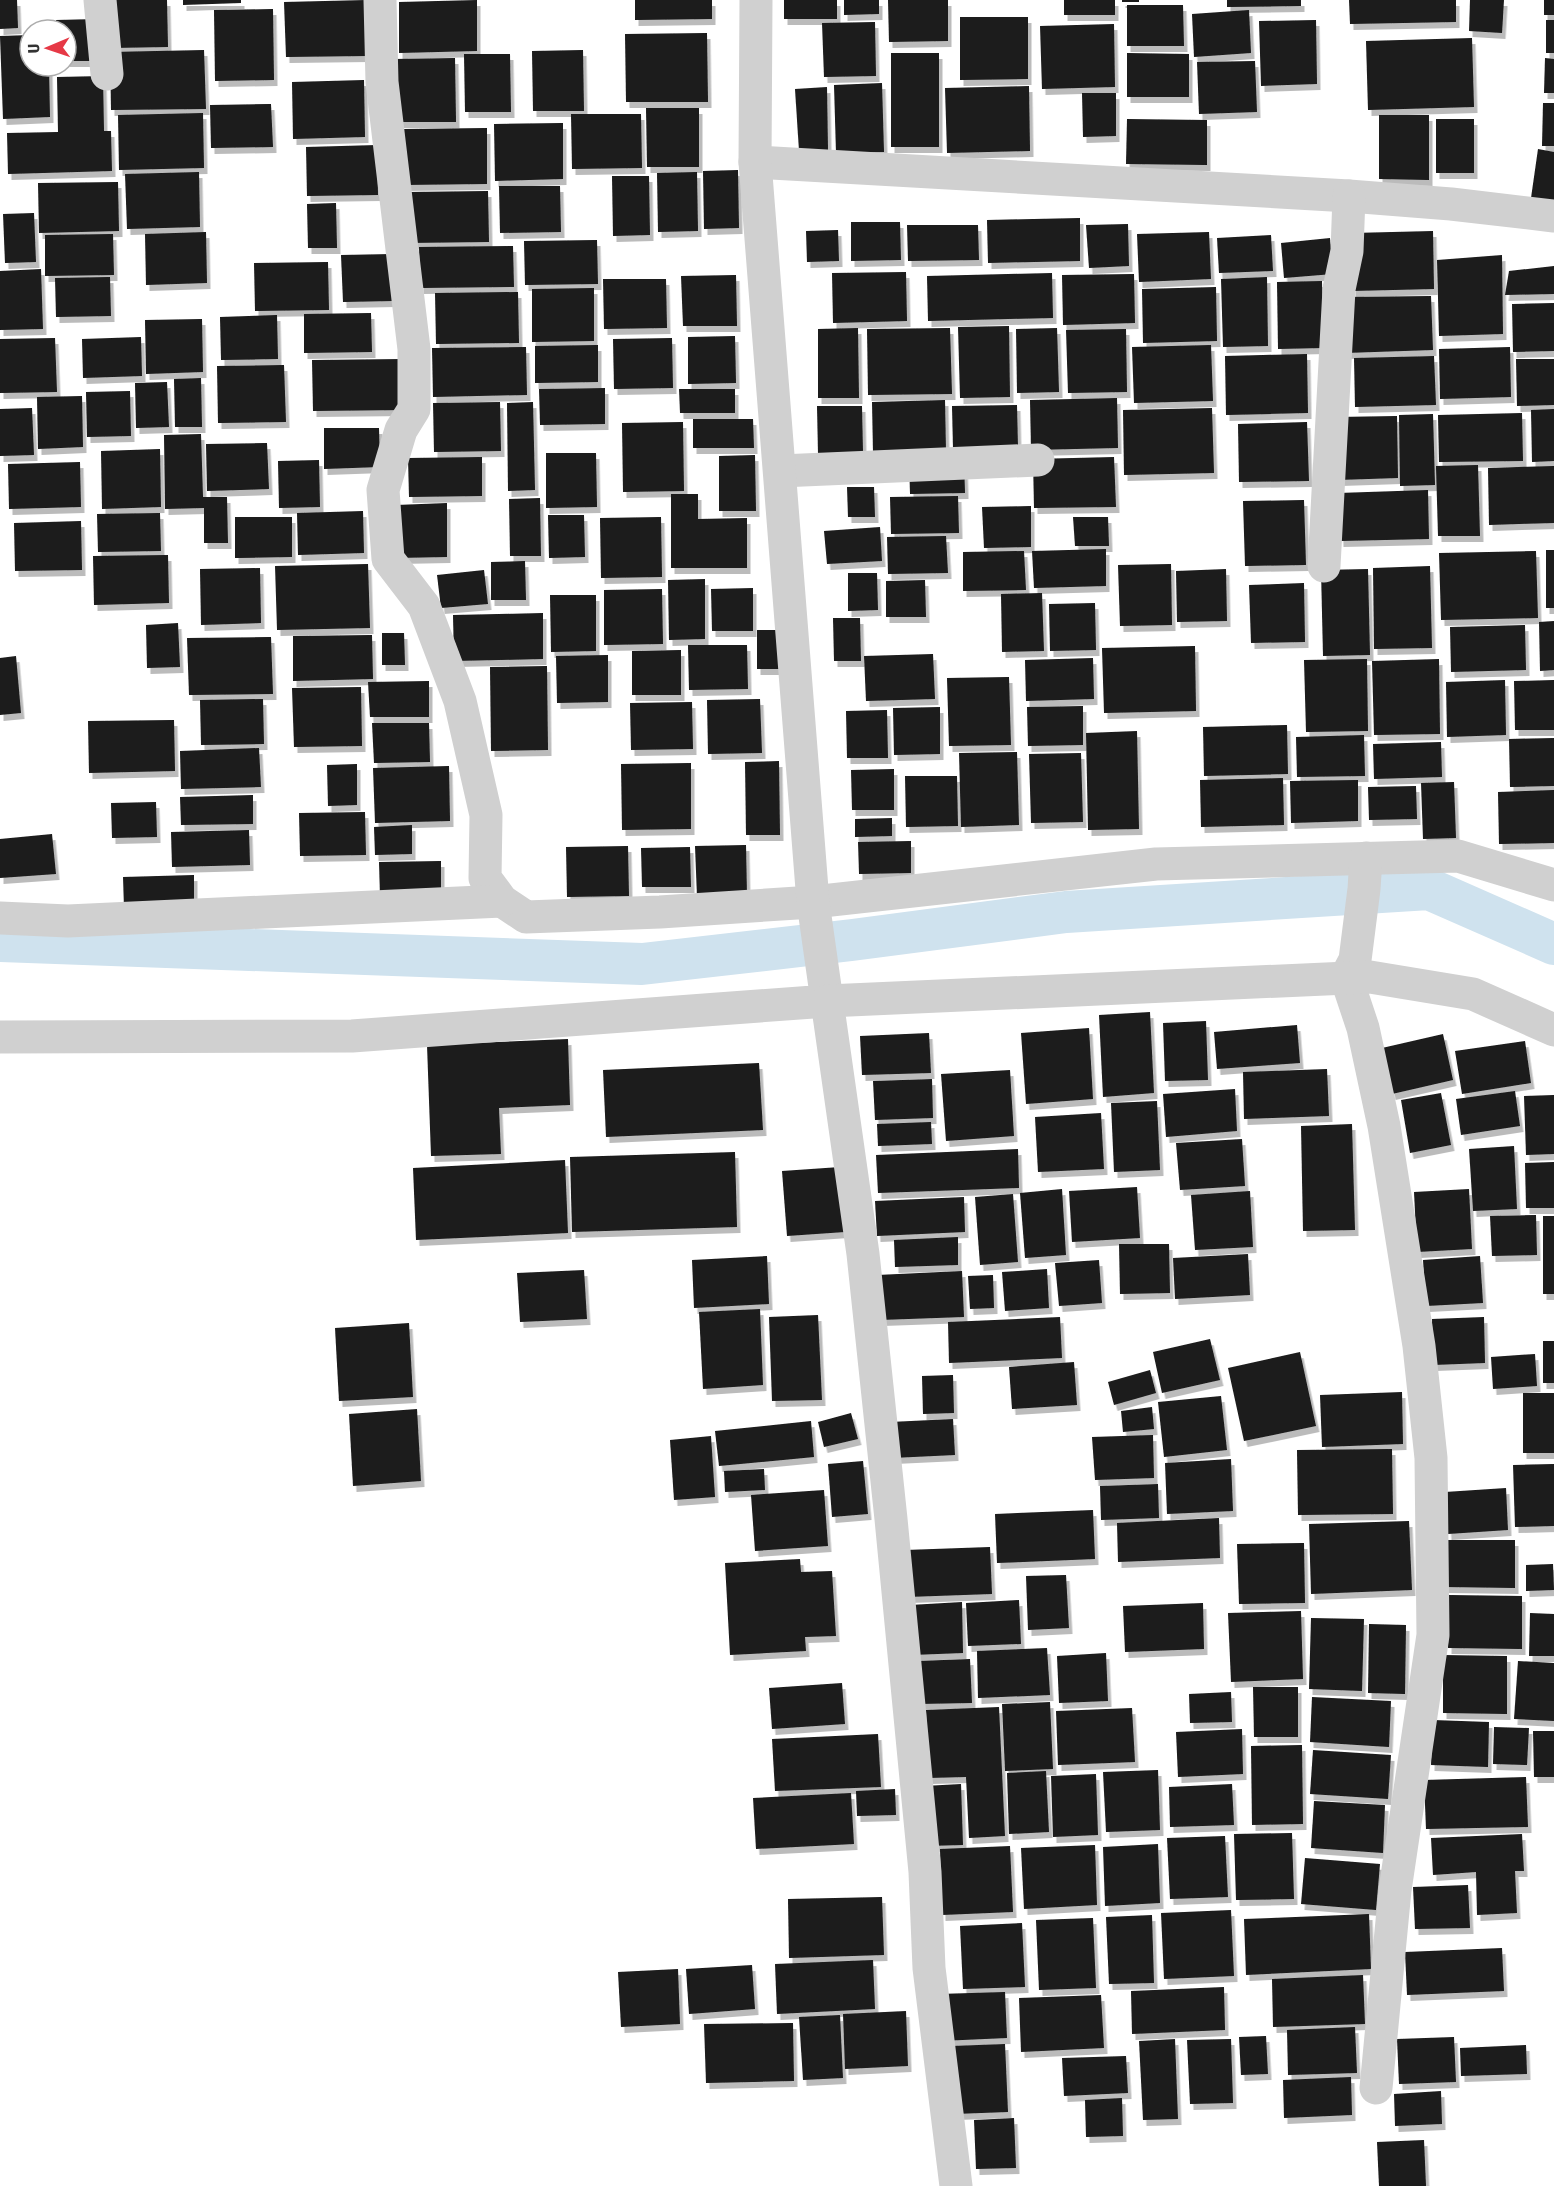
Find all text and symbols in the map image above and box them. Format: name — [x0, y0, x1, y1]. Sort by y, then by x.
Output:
north arrow — [18, 18, 78, 78]
text: U — [24, 43, 43, 54]

